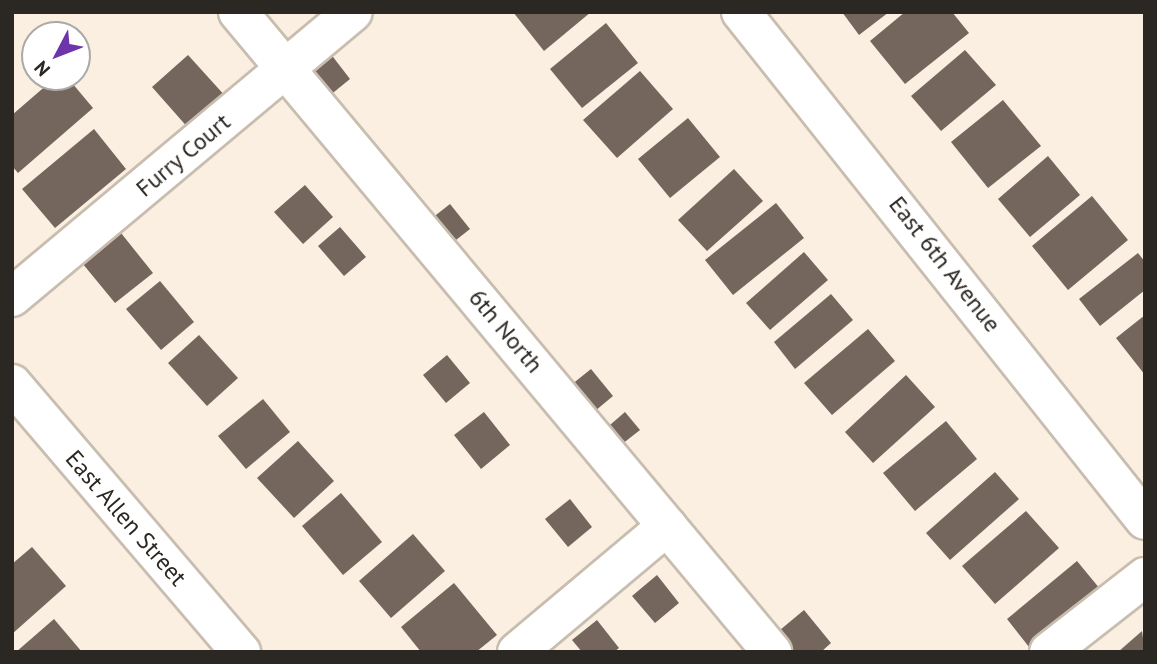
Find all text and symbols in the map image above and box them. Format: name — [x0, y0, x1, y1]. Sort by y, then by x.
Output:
north arrow — [21, 21, 91, 91]
text: N — [29, 56, 55, 81]
street label: Furry Court — [130, 107, 236, 203]
street label: East 6th Avenue — [883, 190, 1007, 338]
street label: 6th North — [463, 283, 549, 379]
street label: East Allen Street — [59, 444, 193, 592]

